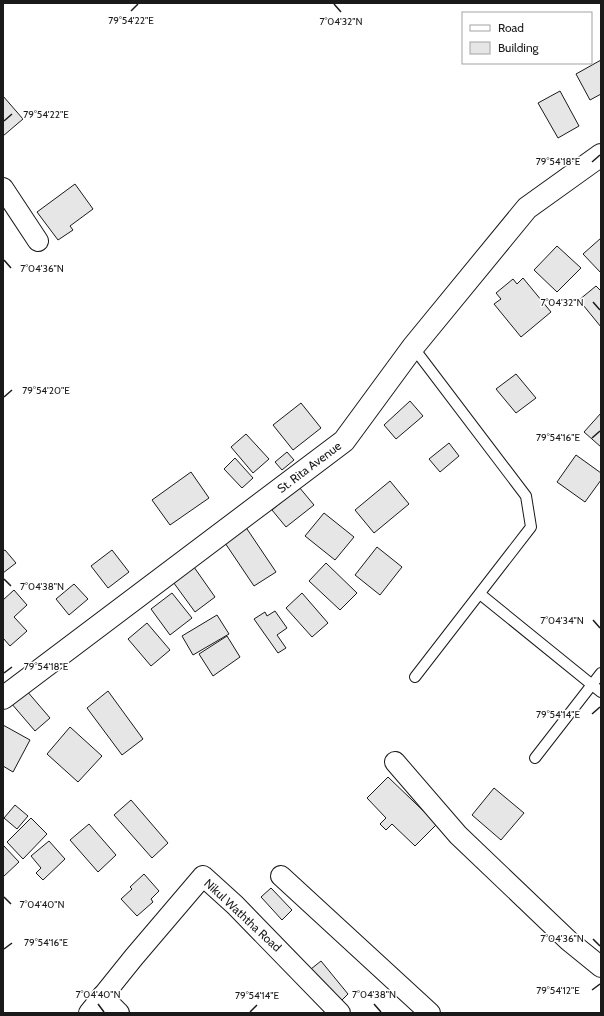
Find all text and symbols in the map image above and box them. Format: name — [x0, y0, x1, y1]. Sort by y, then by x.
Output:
legend — [462, 12, 592, 64]
text: 79°54'22"E — [108, 14, 154, 27]
text: 7°04'32"N — [319, 15, 363, 28]
text: Road — [498, 20, 524, 35]
text: Building — [498, 40, 540, 55]
text: 79°54'22"E — [23, 108, 69, 121]
text: 79°54'18"E — [536, 155, 581, 168]
text: 7°04'36"N — [20, 262, 64, 275]
text: 7°04'32"N — [540, 296, 584, 309]
text: 79°54'20"E — [22, 384, 70, 397]
text: 79°54'16"E — [536, 431, 581, 444]
street label: St. Rita Avenue — [274, 438, 344, 496]
text: 7°04'38"N — [20, 580, 64, 593]
text: 7°04'34"N — [540, 614, 584, 627]
text: 79°54'18"E — [24, 660, 69, 673]
text: 79°54'14"E — [536, 708, 581, 721]
street label: Nikul Waththa Road — [201, 875, 285, 955]
text: 7°04'40"N — [19, 898, 65, 911]
text: 7°04'36"N — [540, 932, 584, 945]
text: 79°54'16"E — [24, 936, 69, 949]
text: 79°54'12"E — [536, 984, 580, 997]
text: 7°04'40"N — [75, 988, 121, 1001]
text: 7°04'38"N — [352, 988, 396, 1001]
text: 79°54'14"E — [235, 989, 280, 1002]

